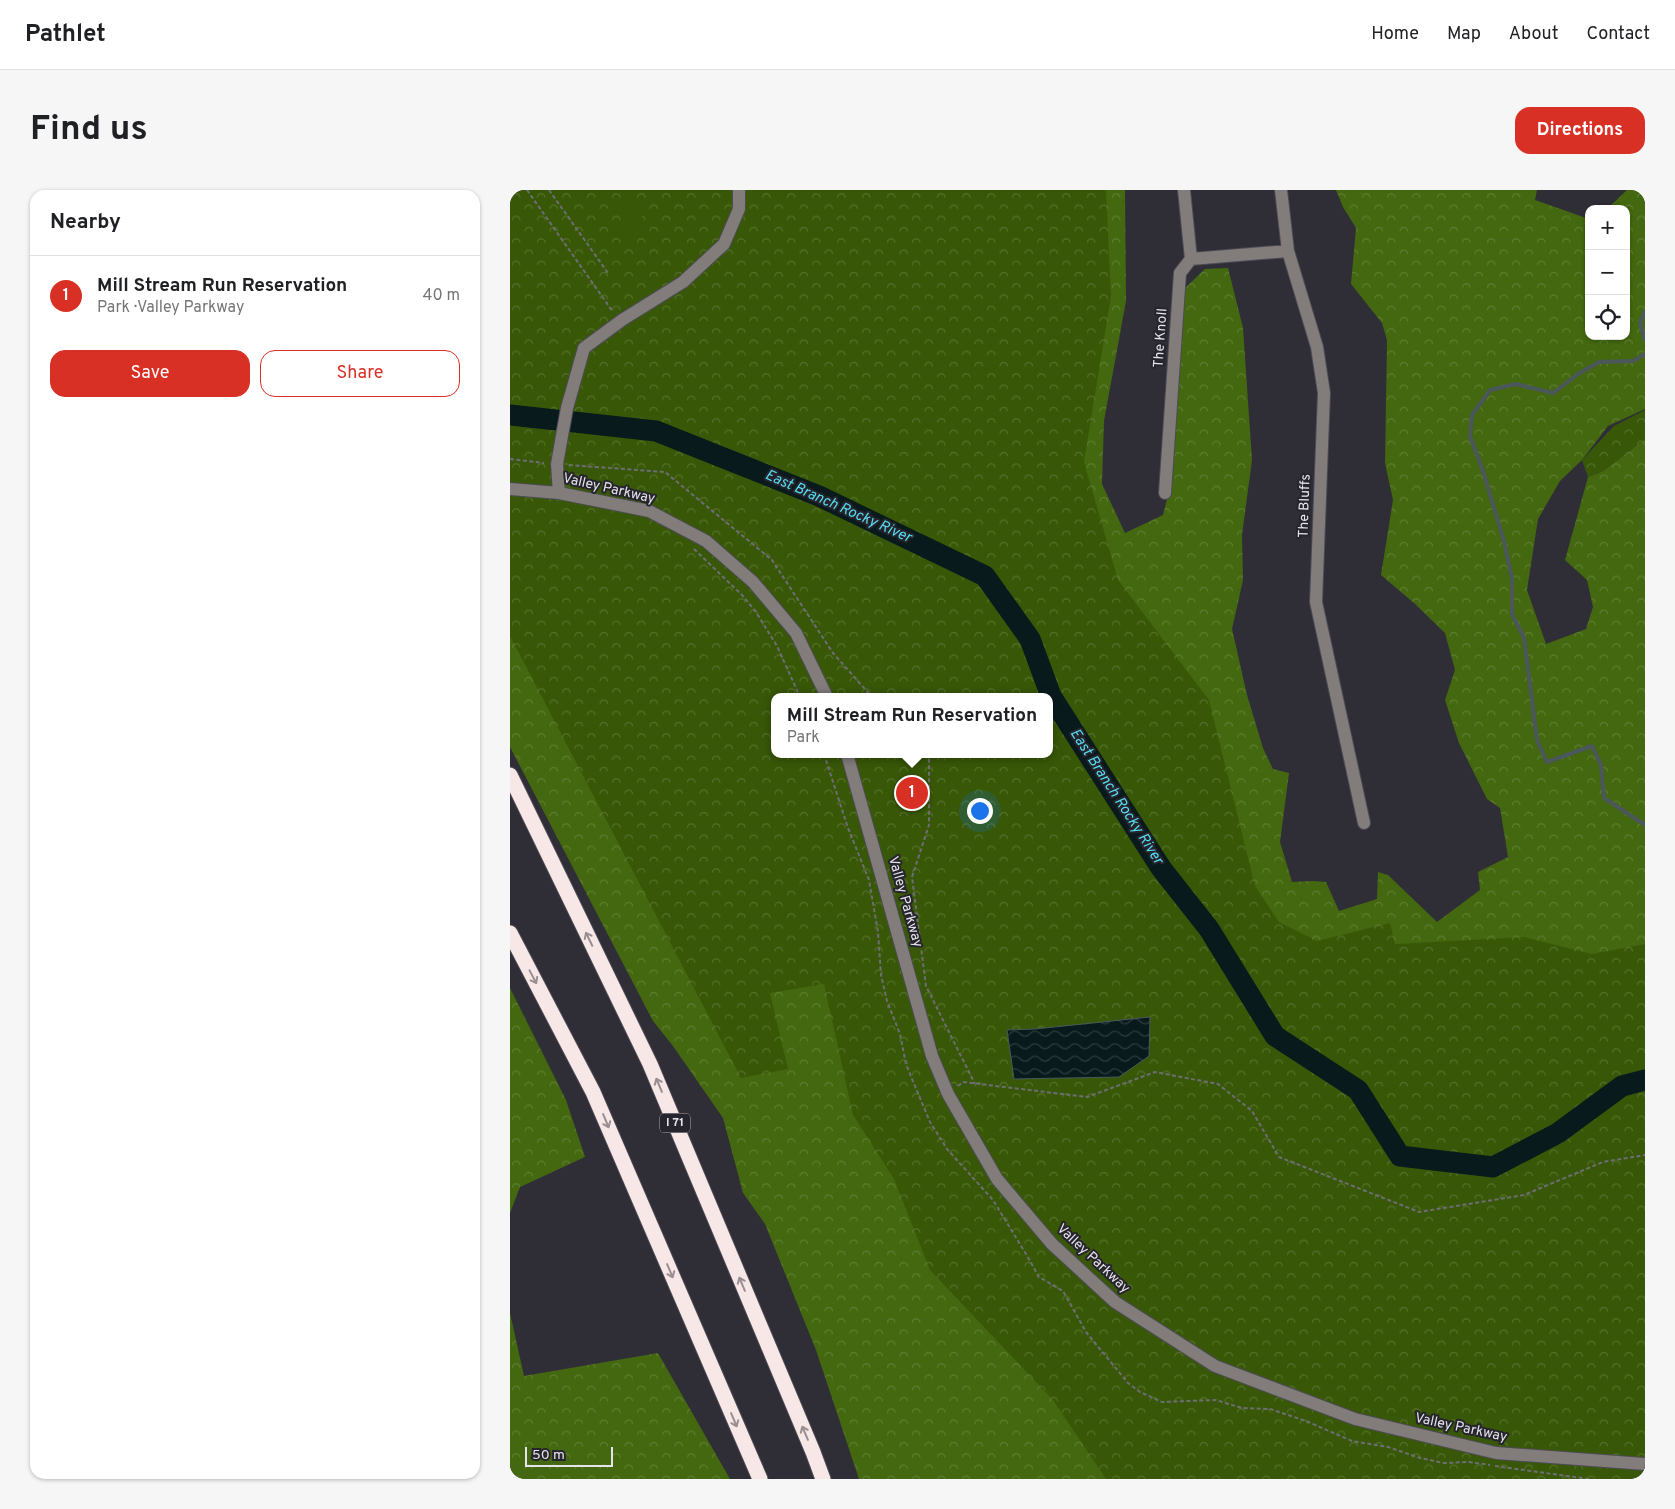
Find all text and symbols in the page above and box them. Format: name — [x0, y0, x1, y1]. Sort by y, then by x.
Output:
text: Pathlet — [25, 20, 106, 50]
text: Home — [1371, 23, 1419, 46]
text: Map — [1447, 23, 1481, 46]
text: About — [1509, 23, 1558, 46]
text: Contact — [1586, 23, 1650, 46]
button: Directions — [1515, 107, 1645, 154]
text: Find us — [30, 108, 148, 152]
map controls — [1585, 205, 1630, 340]
button: + — [1585, 205, 1630, 250]
text: Nearby — [50, 209, 121, 236]
button: − — [1585, 250, 1630, 295]
text: Mill Stream Run Reservation — [97, 274, 347, 298]
text: 1 — [63, 286, 69, 306]
text: 40 m — [422, 286, 460, 306]
button: locate — [1585, 295, 1630, 340]
text: Park · Valley Parkway — [97, 298, 244, 318]
street label: The Knoll — [1150, 308, 1172, 368]
button: Save — [50, 350, 250, 397]
button: Share — [260, 350, 460, 397]
water label: East Branch Rocky River — [762, 466, 915, 548]
street label: Valley Parkway — [561, 470, 657, 508]
street label: The Bluffs — [1295, 474, 1315, 538]
popup — [771, 693, 1053, 758]
text: Mill Stream Run Reservation — [787, 704, 1037, 728]
water label: East Branch Rocky River — [1065, 725, 1168, 870]
text: Park — [787, 728, 820, 748]
pin: 1 — [896, 774, 928, 812]
your location — [967, 798, 993, 824]
street label: Valley Parkway — [884, 854, 926, 950]
one-way arrow — [584, 932, 593, 947]
one-way arrow — [528, 969, 538, 984]
one-way arrow — [654, 1078, 663, 1094]
one-way arrow — [602, 1114, 611, 1129]
road number: I 71 — [660, 1114, 690, 1132]
street label: Valley Parkway — [1053, 1221, 1133, 1297]
one-way arrow — [666, 1263, 676, 1278]
one-way arrow — [737, 1277, 747, 1292]
street label: Valley Parkway — [1413, 1410, 1509, 1446]
one-way arrow — [730, 1412, 740, 1427]
one-way arrow — [800, 1426, 810, 1441]
scale bar — [525, 1444, 612, 1467]
text: 50 m — [532, 1447, 565, 1464]

